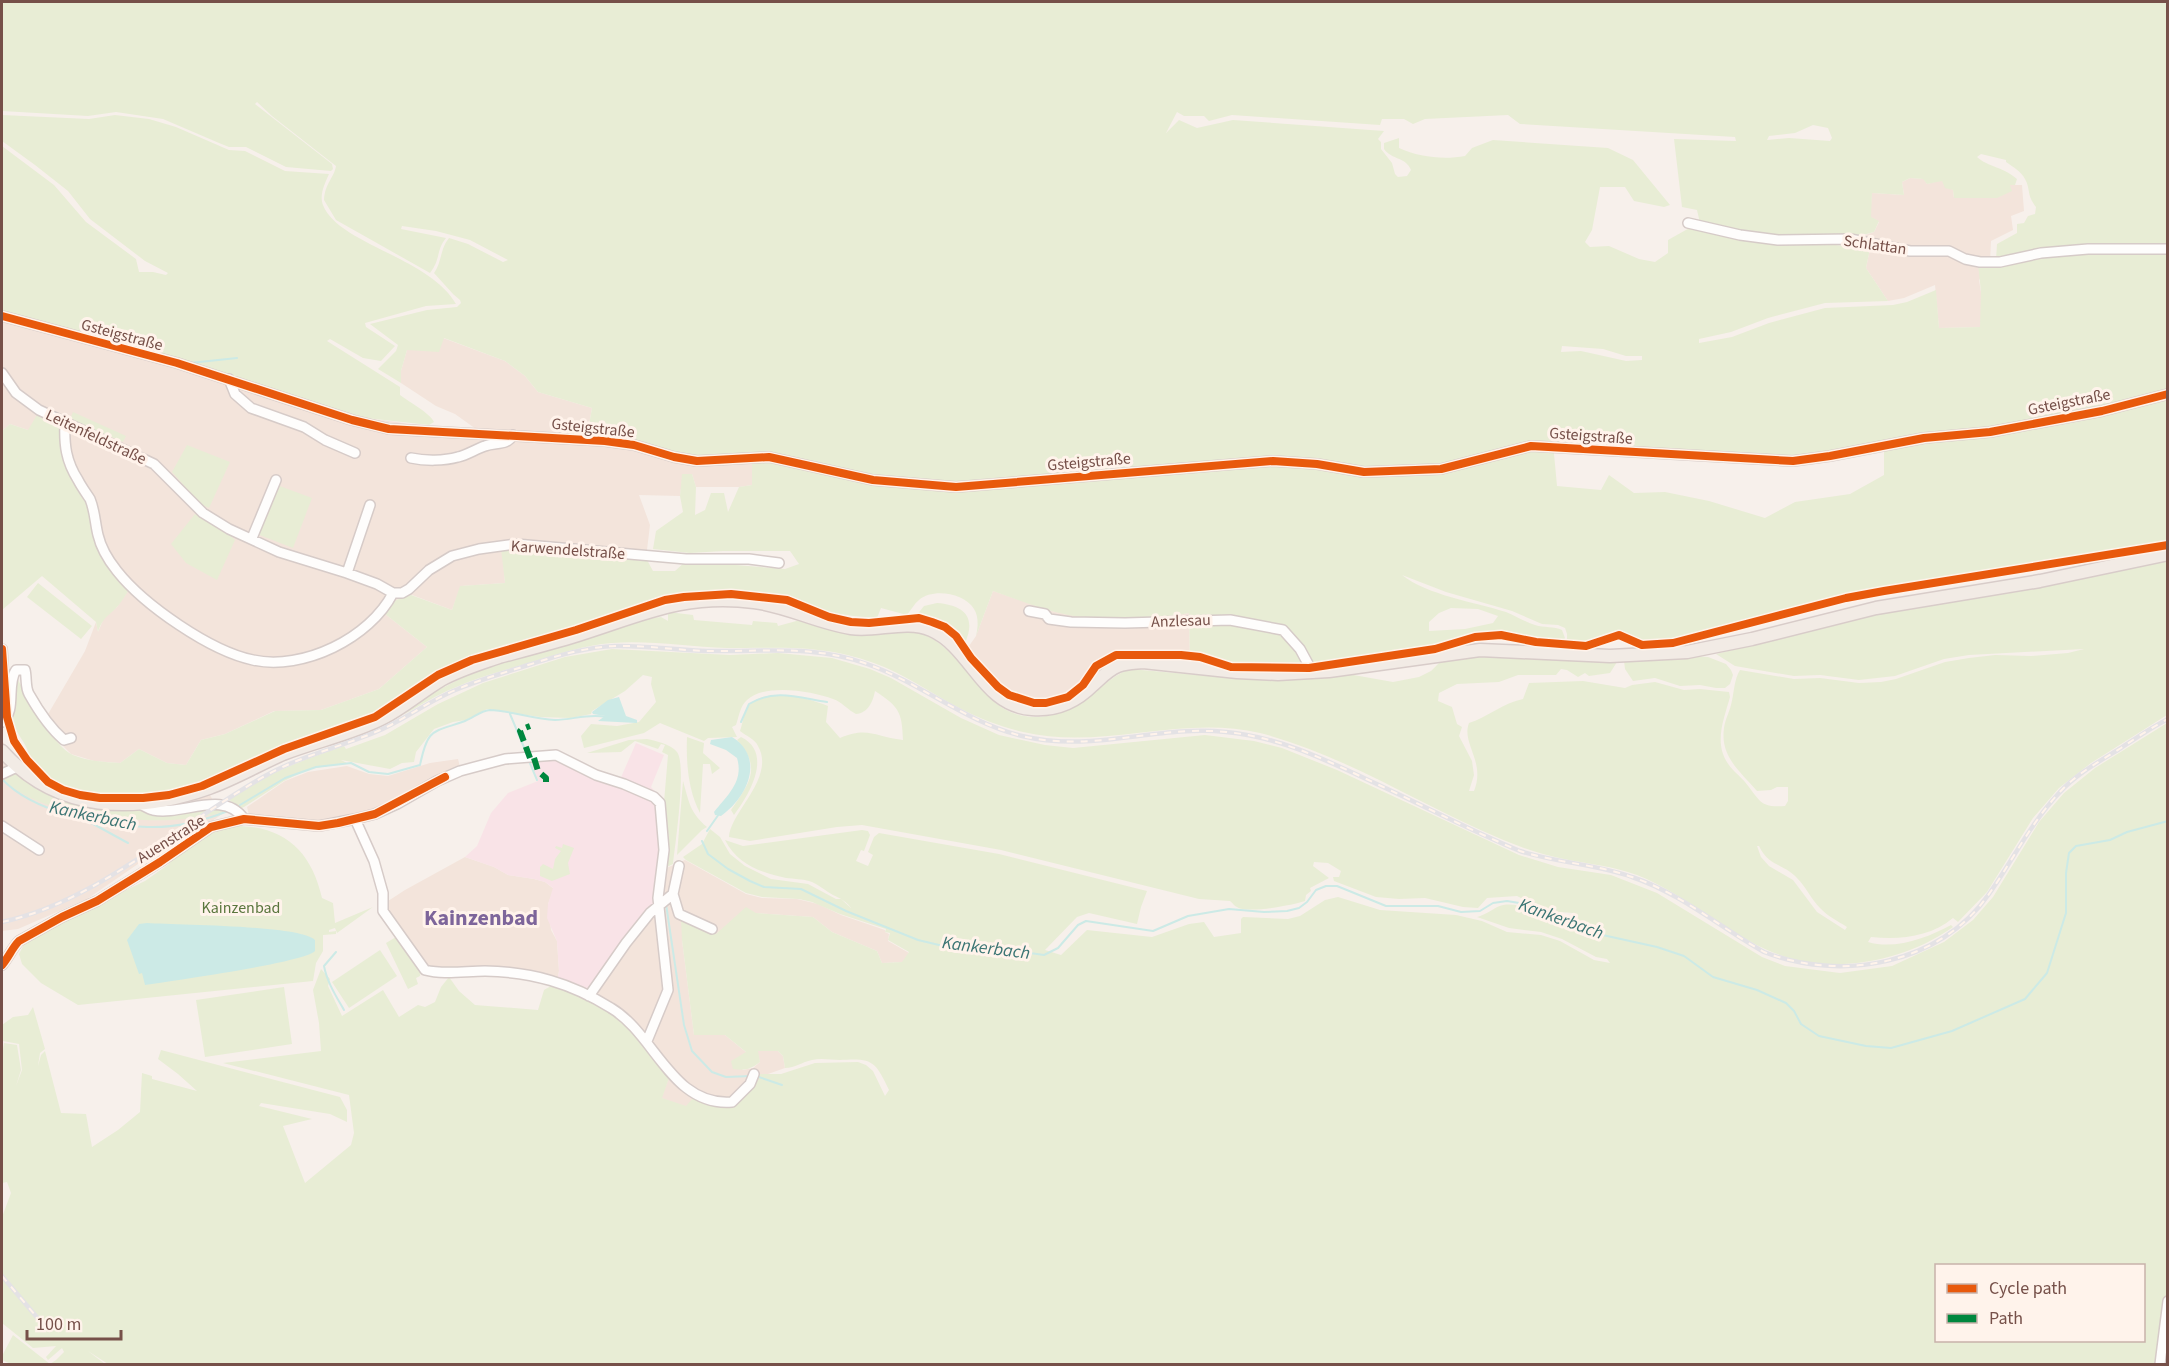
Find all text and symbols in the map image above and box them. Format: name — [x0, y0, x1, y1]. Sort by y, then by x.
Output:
street label: Schlattan — [1842, 230, 1908, 260]
street label: Gsteigstraße — [79, 314, 165, 356]
street label: Gsteigstraße — [2026, 383, 2112, 421]
street label: Leitenfeldstraße — [42, 404, 150, 470]
street label: Gsteigstraße — [550, 413, 636, 443]
street label: Gsteigstraße — [1549, 422, 1634, 450]
street label: Gsteigstraße — [1046, 447, 1132, 477]
street label: Karwendelstraße — [510, 535, 626, 565]
street label: Anzlesau — [1151, 609, 1211, 633]
water label: Kankerbach — [47, 795, 139, 837]
street label: Auenstraße — [133, 809, 209, 869]
water label: Kankerbach — [1515, 892, 1607, 946]
park label: Kainzenbad — [202, 897, 280, 919]
district label: Kainzenbad — [424, 902, 538, 934]
water label: Kankerbach — [941, 930, 1031, 966]
legend — [1935, 1264, 2145, 1342]
text: Cycle path — [1989, 1276, 2067, 1301]
scale bar — [27, 1303, 122, 1341]
text: Path — [1989, 1306, 2023, 1331]
text: 100 m — [36, 1312, 81, 1337]

